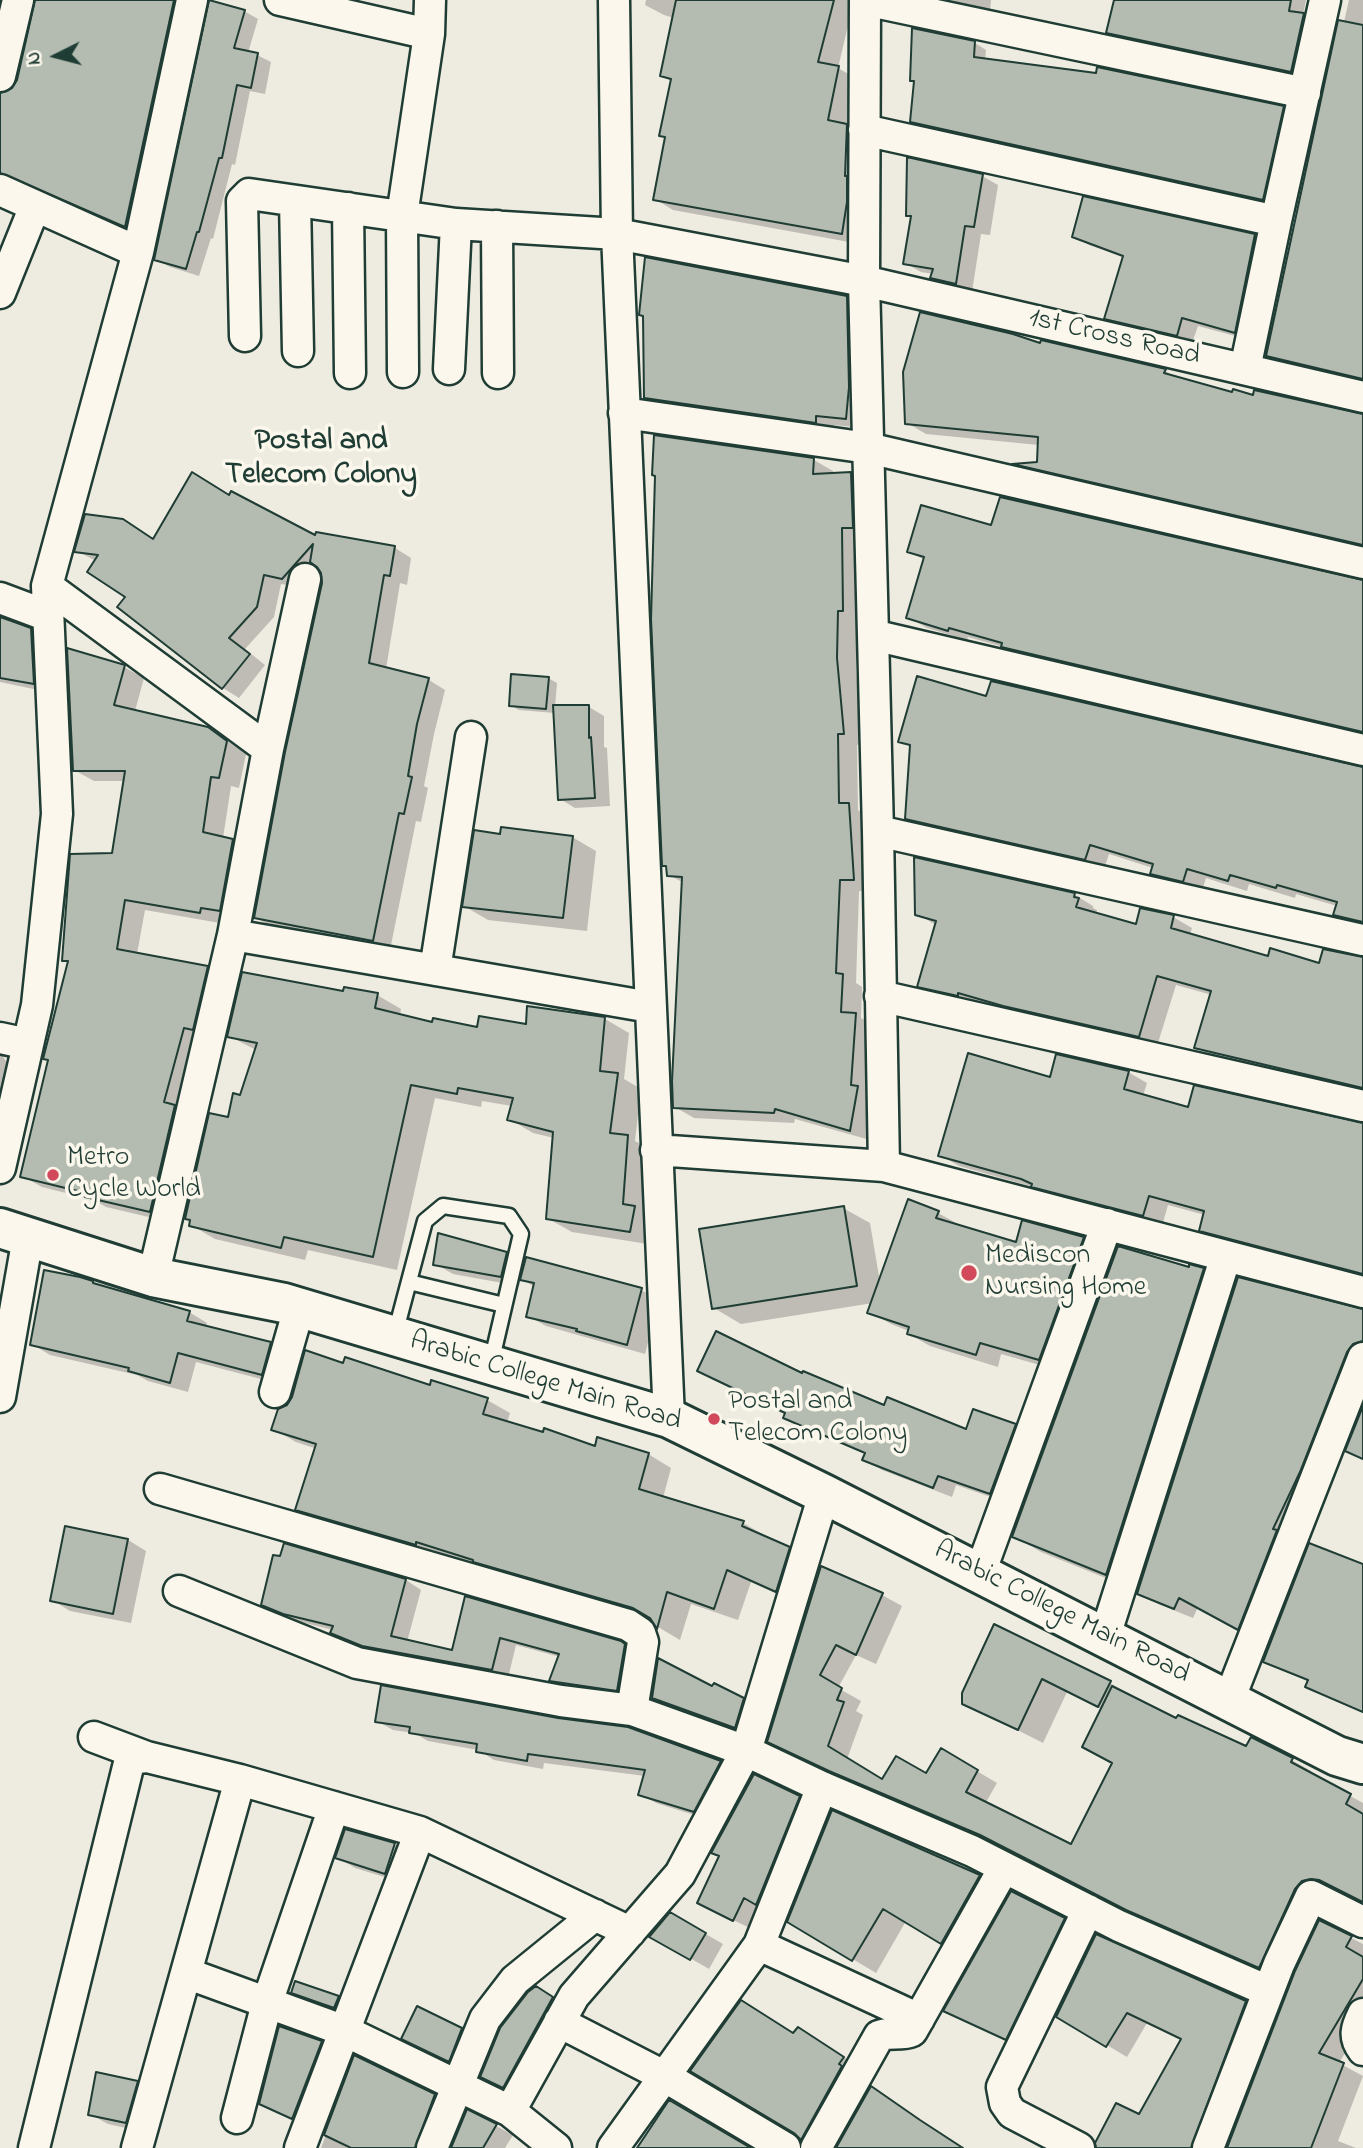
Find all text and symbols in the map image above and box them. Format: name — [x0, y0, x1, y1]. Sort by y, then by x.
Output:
north arrow — [21, 21, 91, 91]
text: N — [21, 50, 49, 66]
street label: 1st Cross Road — [1025, 303, 1203, 375]
district label: Postal and Telecom Colony — [225, 425, 417, 495]
place label: Metro Cycle World — [67, 1142, 201, 1208]
marker: Metro Cycle World — [45, 1167, 61, 1183]
place label: Mediscon Nursing Home — [985, 1240, 1146, 1306]
marker: Mediscon Nursing Home — [959, 1263, 979, 1283]
street label: Arabic College Main Road — [405, 1326, 685, 1440]
place label: Postal and Telecom Colony — [728, 1386, 907, 1452]
marker: Postal and Telecom Colony — [706, 1411, 722, 1427]
street label: Arabic College Main Road — [928, 1535, 1194, 1693]

